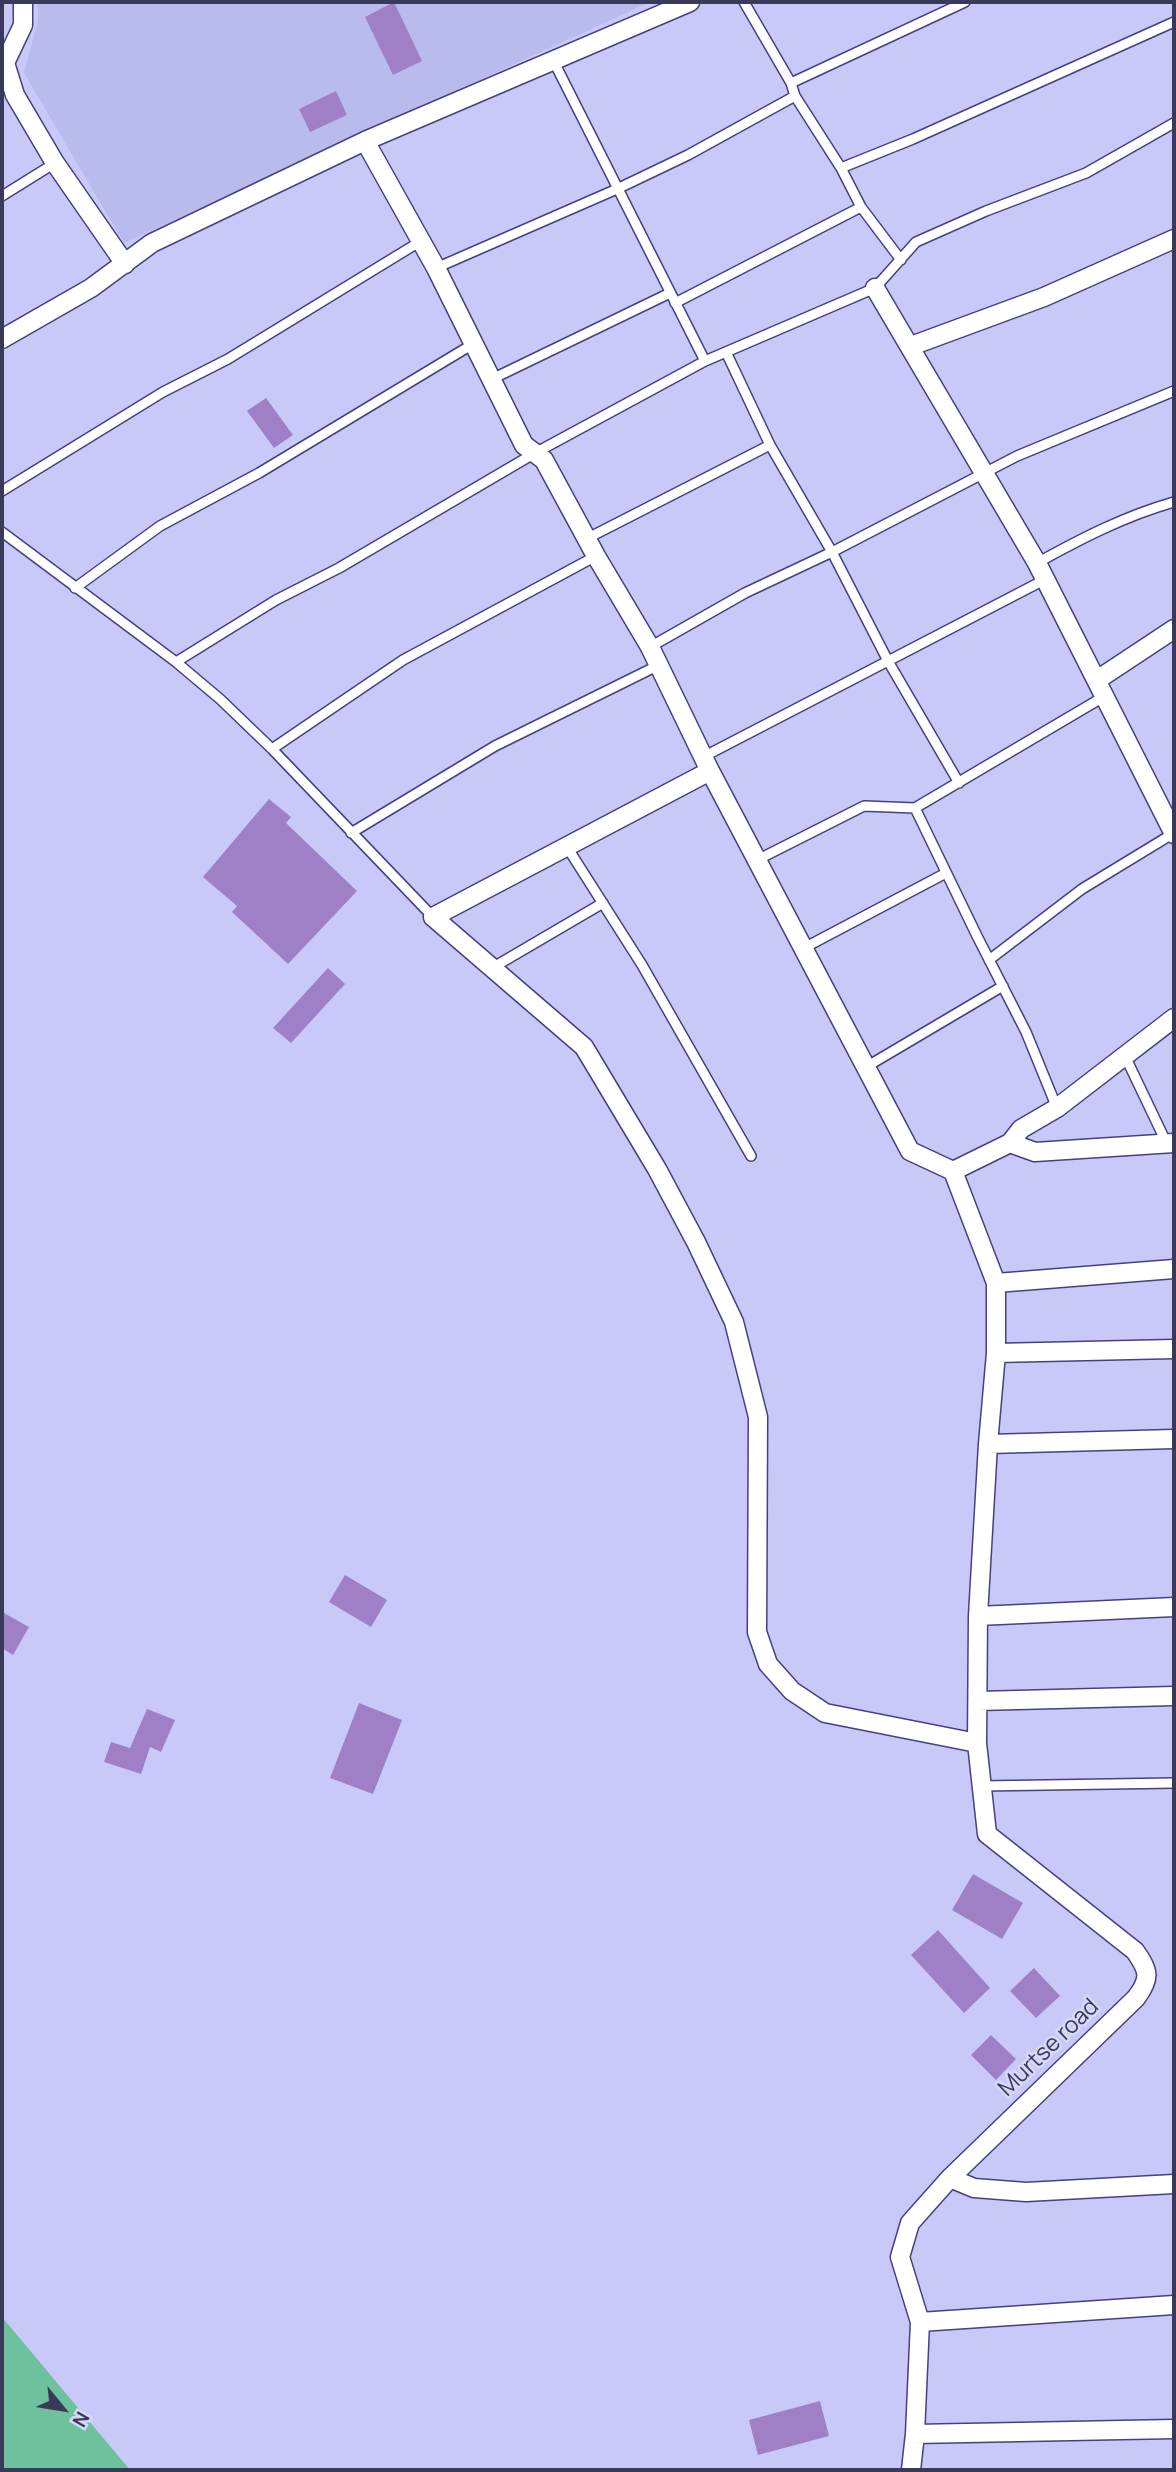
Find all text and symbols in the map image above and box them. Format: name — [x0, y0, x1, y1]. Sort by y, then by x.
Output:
street label: Murtse road — [993, 1993, 1105, 2103]
north arrow — [28, 2374, 98, 2444]
text: N — [67, 2407, 96, 2432]

